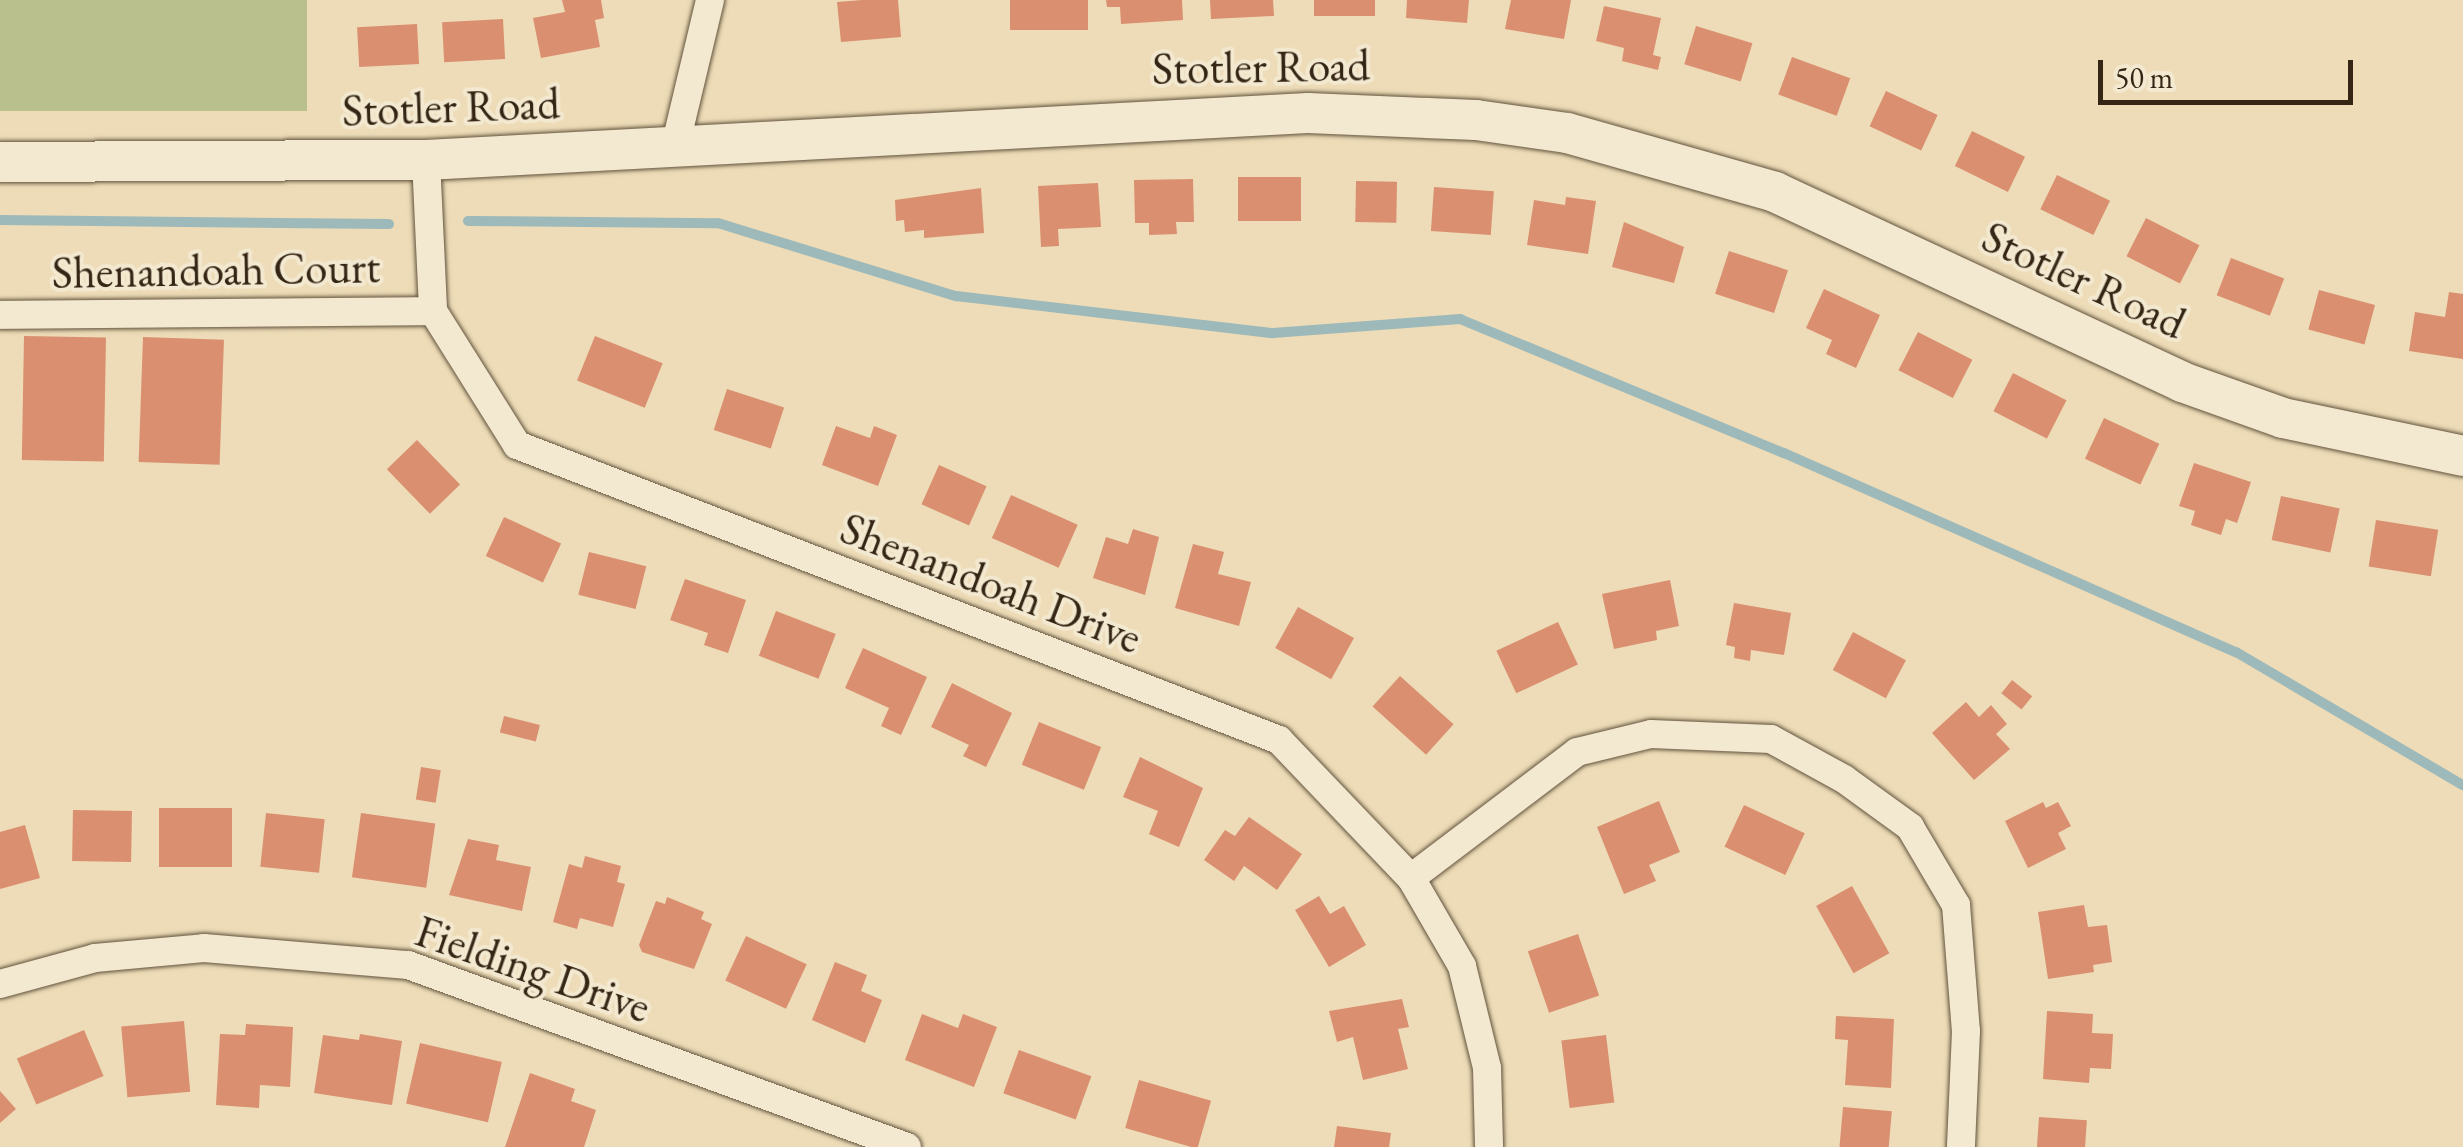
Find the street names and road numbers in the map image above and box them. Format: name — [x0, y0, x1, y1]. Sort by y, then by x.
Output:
street label: Stotler Road — [1152, 38, 1370, 96]
street label: Stotler Road — [341, 76, 561, 138]
street label: Stotler Road — [1974, 209, 2194, 351]
street label: Shenandoah Court — [51, 240, 381, 300]
street label: Shenandoah Drive — [833, 501, 1149, 665]
street label: Fielding Drive — [409, 904, 657, 1034]

